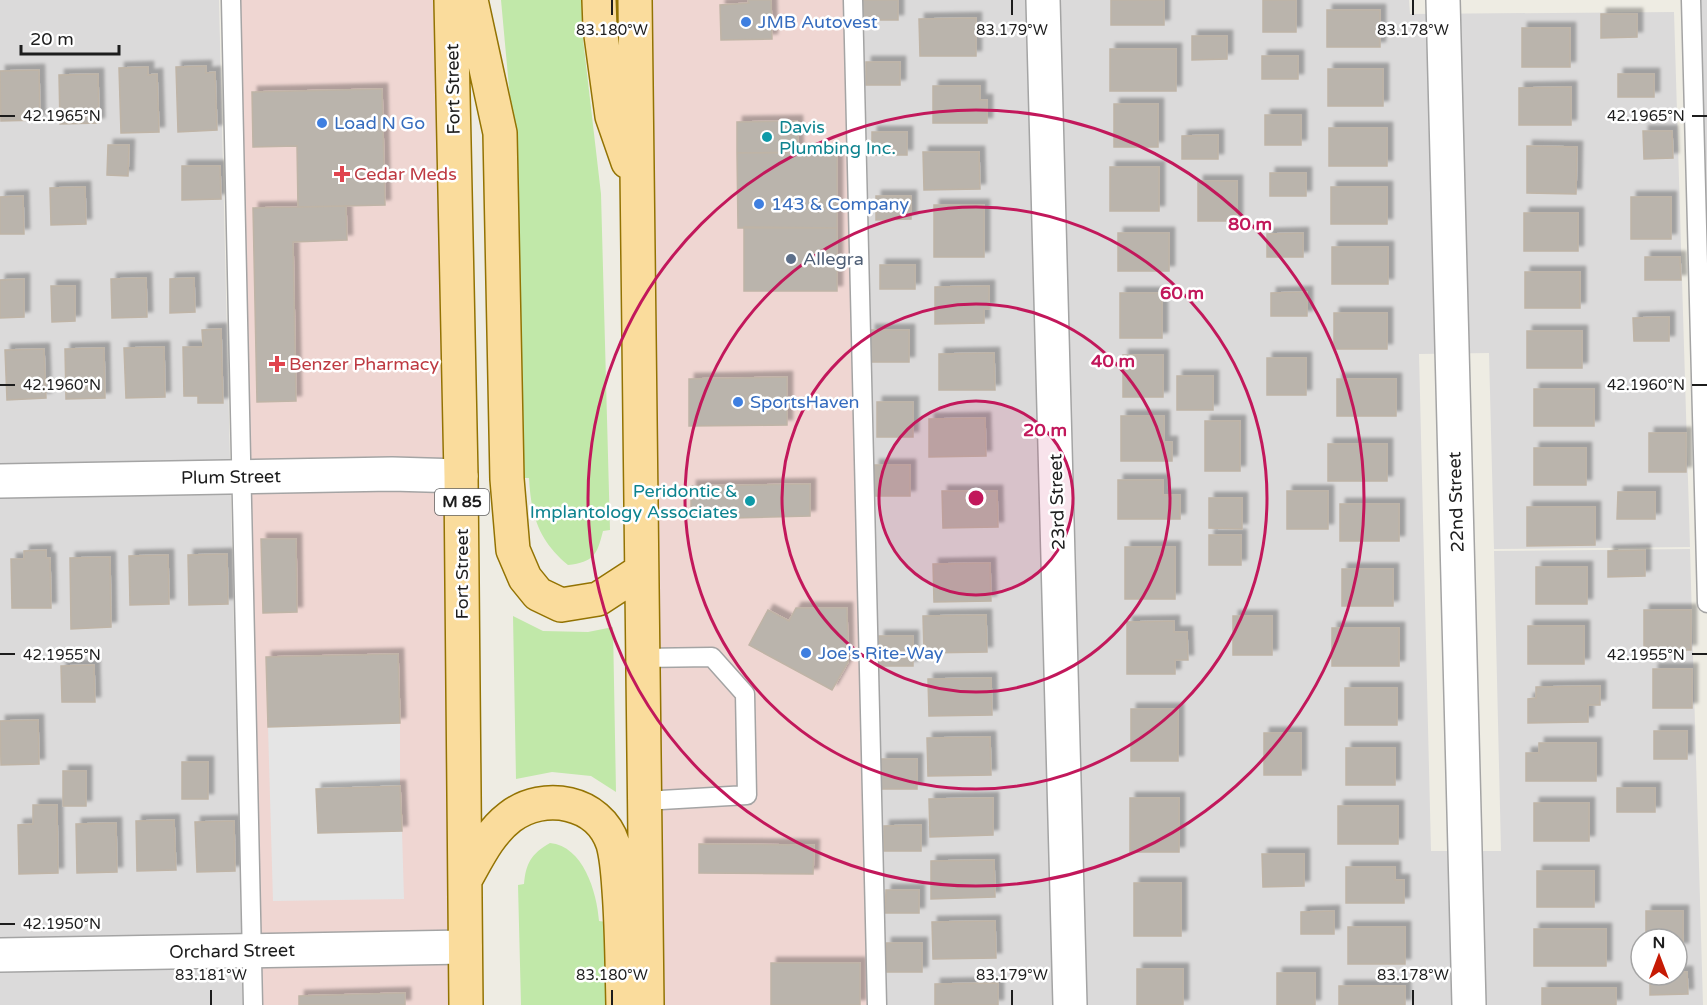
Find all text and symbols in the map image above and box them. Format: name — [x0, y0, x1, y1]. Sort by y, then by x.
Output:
place label: JMB Autovest — [758, 11, 878, 33]
marker: JMB Autovest — [739, 15, 753, 29]
scale bar — [21, 18, 118, 56]
text: 83.180°W — [576, 21, 648, 39]
text: 83.179°W — [976, 21, 1048, 39]
text: 83.178°W — [1377, 21, 1449, 39]
text: 20 m — [30, 28, 74, 50]
street label: Fort Street — [441, 43, 465, 135]
text: 42.1965°N — [23, 107, 101, 125]
text: 42.1965°N — [1607, 107, 1685, 125]
place label: Load N Go — [334, 112, 425, 134]
marker: Load N Go — [315, 116, 329, 130]
place label: Davis Plumbing Inc. — [779, 116, 896, 159]
marker: Davis Plumbing Inc. — [760, 130, 774, 144]
place label: Cedar Meds — [354, 163, 457, 185]
marker: Cedar Meds — [335, 167, 349, 181]
place label: 143 & Company — [771, 193, 909, 215]
marker: 143 & Company — [752, 197, 766, 211]
text: 80 m — [1228, 213, 1272, 235]
place label: Allegra — [803, 248, 864, 270]
marker: Allegra — [784, 252, 798, 266]
text: 60 m — [1160, 282, 1204, 304]
text: 40 m — [1091, 350, 1135, 372]
place label: Benzer Pharmacy — [289, 353, 439, 375]
marker: Benzer Pharmacy — [270, 357, 284, 371]
text: 42.1960°N — [23, 376, 101, 394]
text: 42.1960°N — [1607, 376, 1685, 394]
place label: SportsHaven — [750, 391, 860, 413]
marker: SportsHaven — [731, 395, 745, 409]
text: 20 m — [1023, 419, 1067, 441]
street label: 22nd Street — [1443, 451, 1469, 553]
street label: 23rd Street — [1044, 453, 1070, 551]
street label: Plum Street — [181, 465, 281, 489]
place label: Peridontic & Implantology Associates — [530, 480, 738, 523]
centre of rings — [966, 488, 986, 508]
road number: M 85 — [435, 489, 489, 515]
marker: Peridontic & Implantology Associates — [743, 494, 757, 508]
street label: Fort Street — [451, 528, 473, 620]
place label: Joe's Rite-Way — [818, 642, 944, 664]
text: 42.1955°N — [23, 646, 101, 664]
marker: Joe's Rite-Way — [799, 646, 813, 660]
text: 42.1955°N — [1607, 646, 1685, 664]
text: 42.1950°N — [23, 915, 101, 933]
north arrow — [1629, 927, 1689, 987]
text: N — [1653, 933, 1665, 953]
street label: Orchard Street — [169, 939, 295, 963]
text: 83.181°W — [175, 966, 247, 984]
text: 83.180°W — [576, 966, 648, 984]
text: 83.179°W — [976, 966, 1048, 984]
text: 83.178°W — [1377, 966, 1449, 984]

